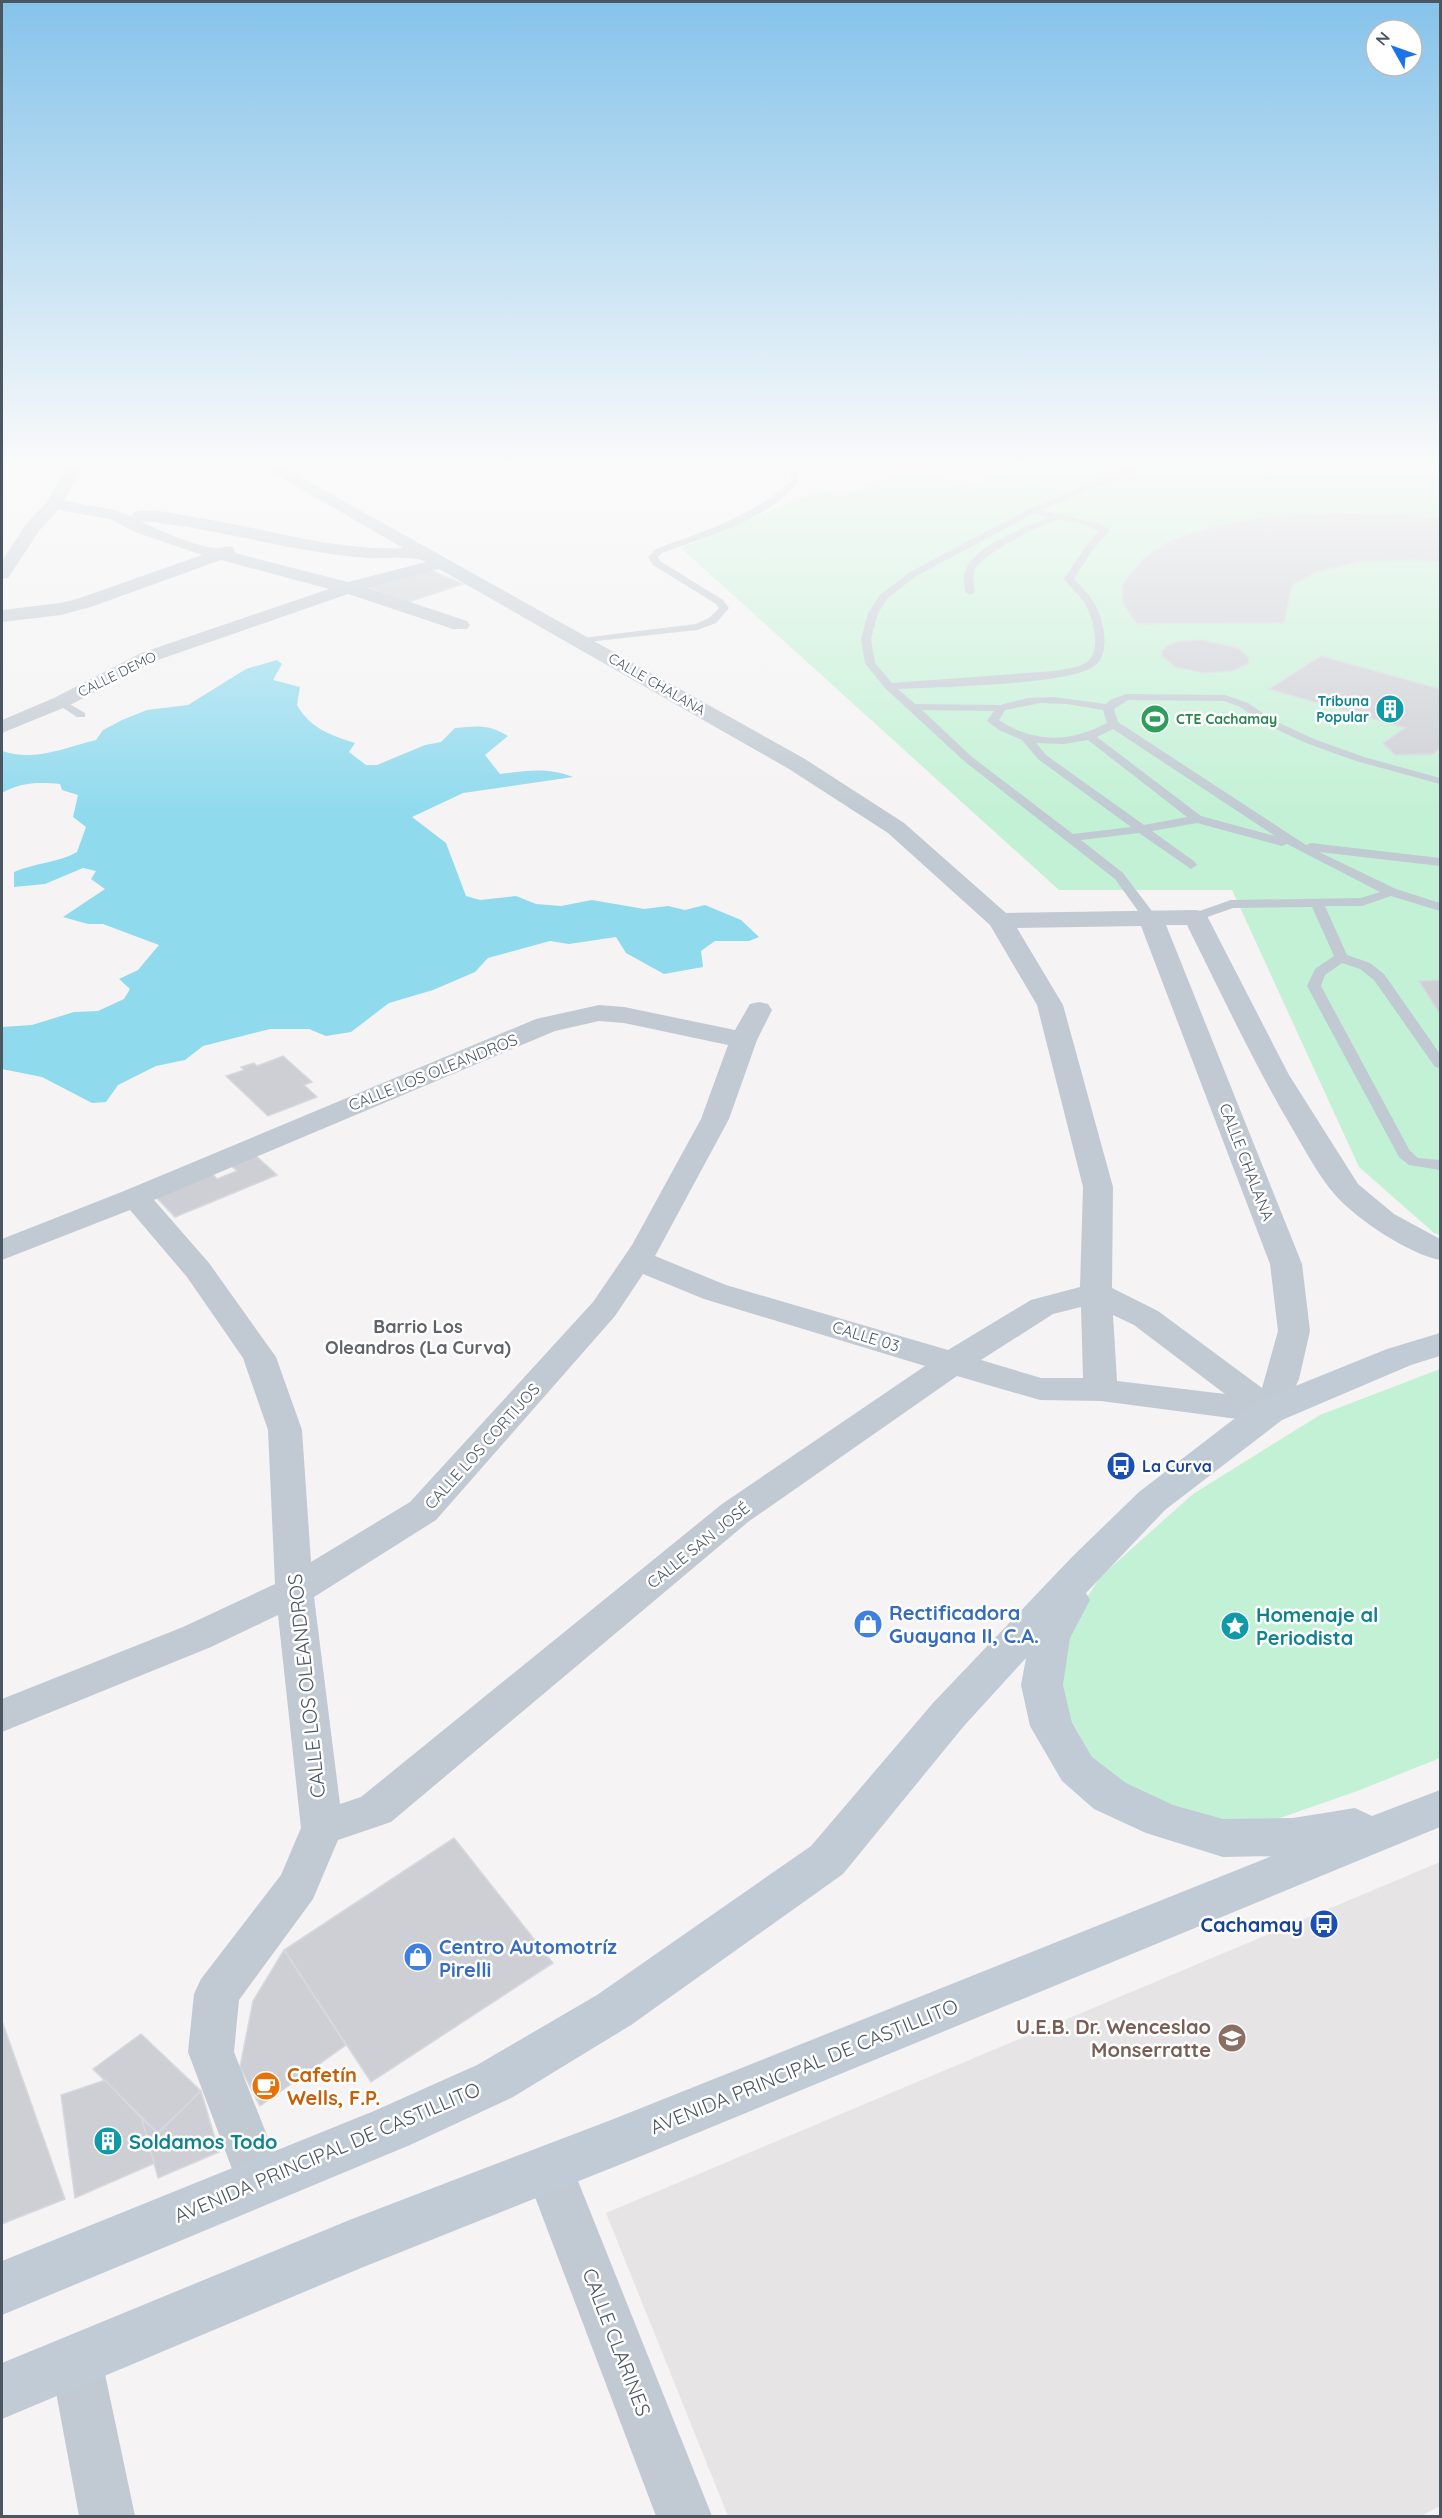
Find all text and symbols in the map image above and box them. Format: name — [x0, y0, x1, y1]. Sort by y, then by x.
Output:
north arrow — [1364, 18, 1424, 78]
text: N — [1371, 27, 1394, 49]
street label: CALLE DEMO — [75, 647, 159, 701]
street label: CALLE CHALANA — [605, 649, 709, 719]
place label: Tribuna Popular — [1316, 692, 1369, 726]
building icon: Tribuna Popular — [1374, 693, 1406, 725]
sports icon: CTE Cachamay — [1139, 703, 1171, 735]
place label: CTE Cachamay — [1176, 710, 1277, 728]
street label: CALLE LOS OLEANDROS — [346, 1029, 520, 1115]
street label: CALLE CHALANA — [1215, 1100, 1279, 1224]
district label: Barrio Los Oleandros (La Curva) — [325, 1315, 511, 1359]
street label: CALLE 03 — [830, 1316, 902, 1356]
street label: CALLE LOS CORTIJOS — [420, 1379, 544, 1513]
bus stop icon: La Curva — [1105, 1450, 1137, 1482]
place label: La Curva — [1142, 1456, 1212, 1476]
street label: CALLE SAN JOSÉ — [643, 1498, 753, 1592]
street label: CALLE LOS OLEANDROS — [282, 1573, 330, 1799]
place label: Rectificadora Guayana II, C.A. — [889, 1600, 1039, 1648]
place label: Homenaje al Periodista — [1256, 1602, 1378, 1650]
shop icon: Rectificadora Guayana II, C.A. — [852, 1608, 884, 1640]
place icon: Homenaje al Periodista — [1219, 1610, 1251, 1642]
bus stop icon: Cachamay — [1308, 1908, 1340, 1940]
place label: Cachamay — [1200, 1912, 1303, 1937]
place label: Centro Automotríz Pirelli — [439, 1934, 617, 1982]
shop icon: Centro Automotríz Pirelli — [402, 1941, 434, 1973]
street label: AVENIDA PRINCIPAL DE CASTILLITO — [646, 1993, 962, 2139]
place label: U.E.B. Dr. Wenceslao Monserratte — [1016, 2014, 1211, 2062]
school or university icon: U.E.B. Dr. Wenceslao Monserratte — [1216, 2022, 1248, 2054]
place label: Cafetín Wells, F.P. — [287, 2062, 380, 2110]
cafe icon: Cafetín Wells, F.P. — [250, 2070, 282, 2102]
street label: AVENIDA PRINCIPAL DE CASTILLITO — [170, 2076, 484, 2228]
building icon: Soldamos Todo — [92, 2125, 124, 2157]
place label: Soldamos Todo — [129, 2129, 278, 2154]
street label: CALLE CLARINES — [577, 2265, 657, 2419]

